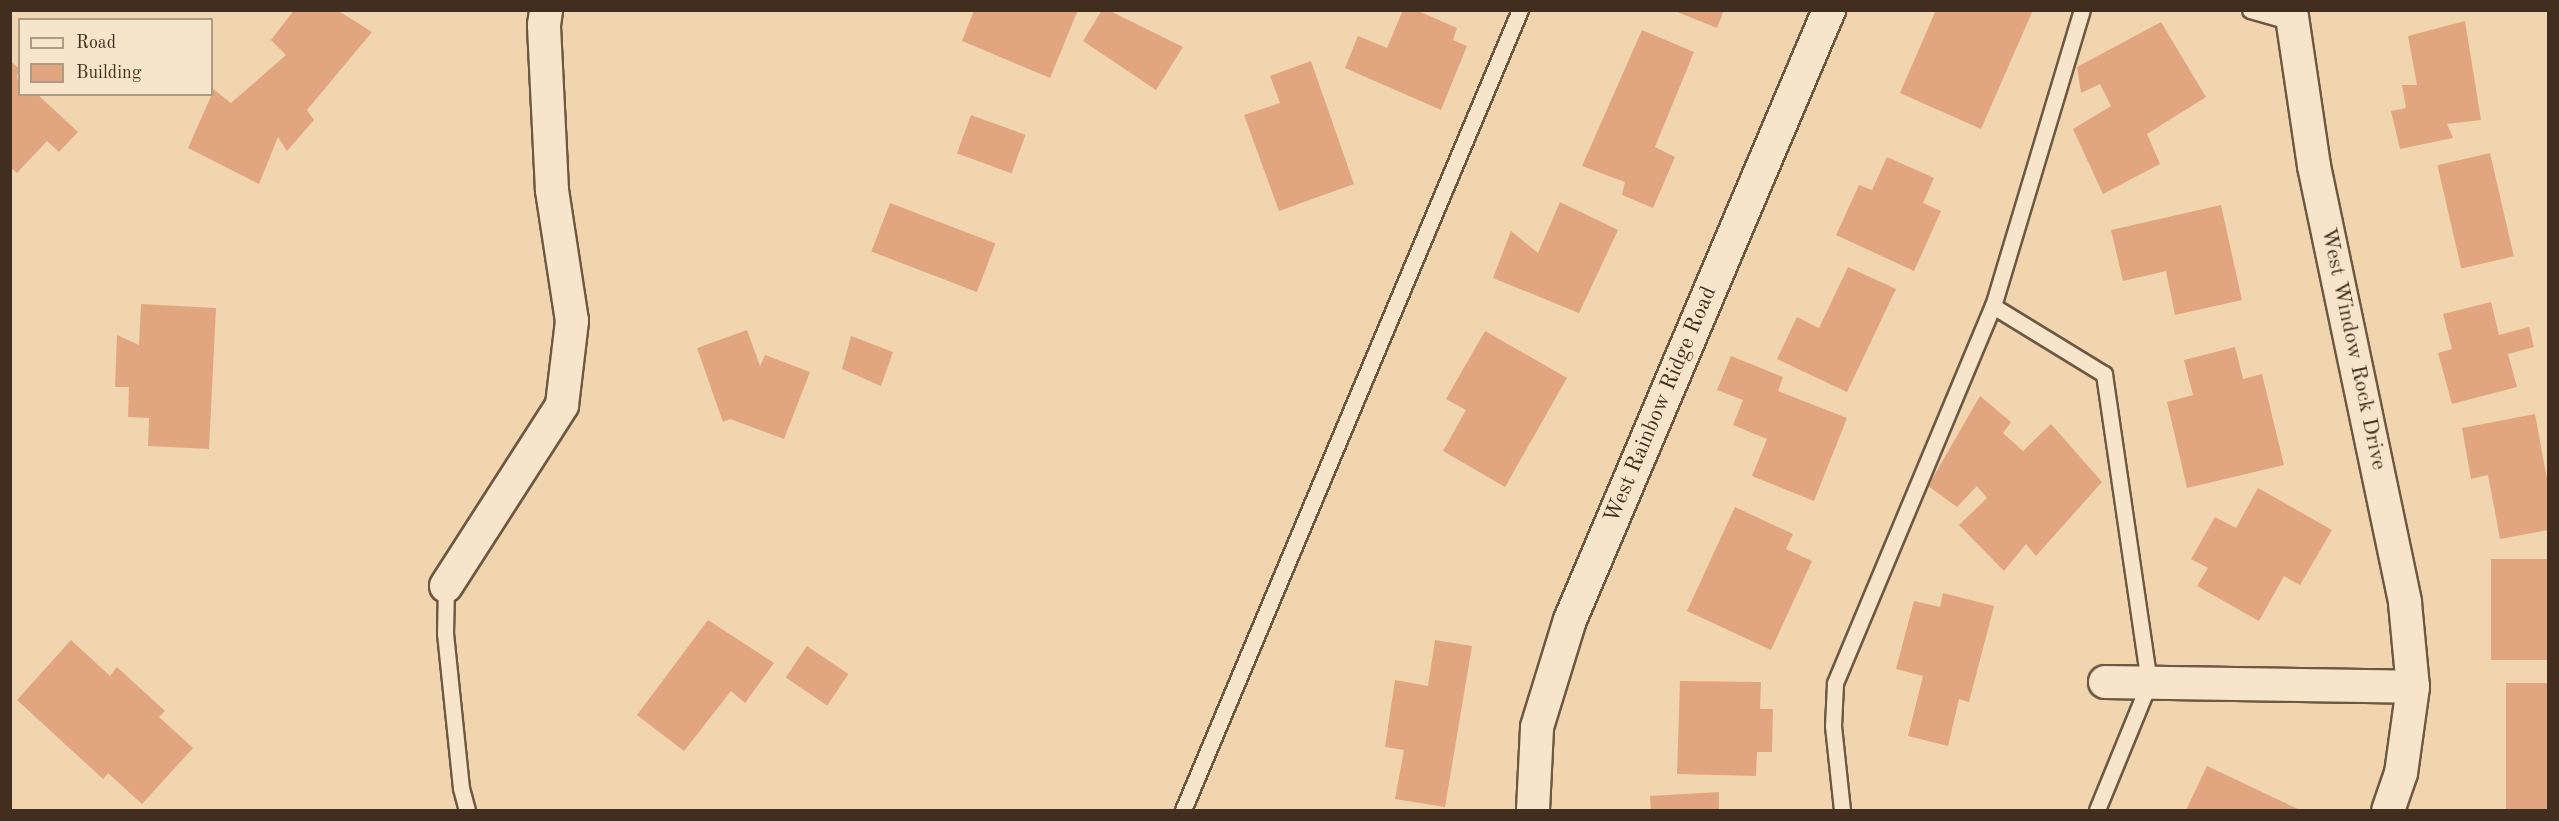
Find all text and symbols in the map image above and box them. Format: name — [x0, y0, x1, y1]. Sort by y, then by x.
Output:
legend — [18, 18, 213, 96]
text: Road — [76, 34, 116, 52]
text: Building — [76, 64, 141, 82]
street label: West Window Rock Drive — [2314, 225, 2392, 473]
street label: West Rainbow Ridge Road — [1599, 283, 1723, 527]

